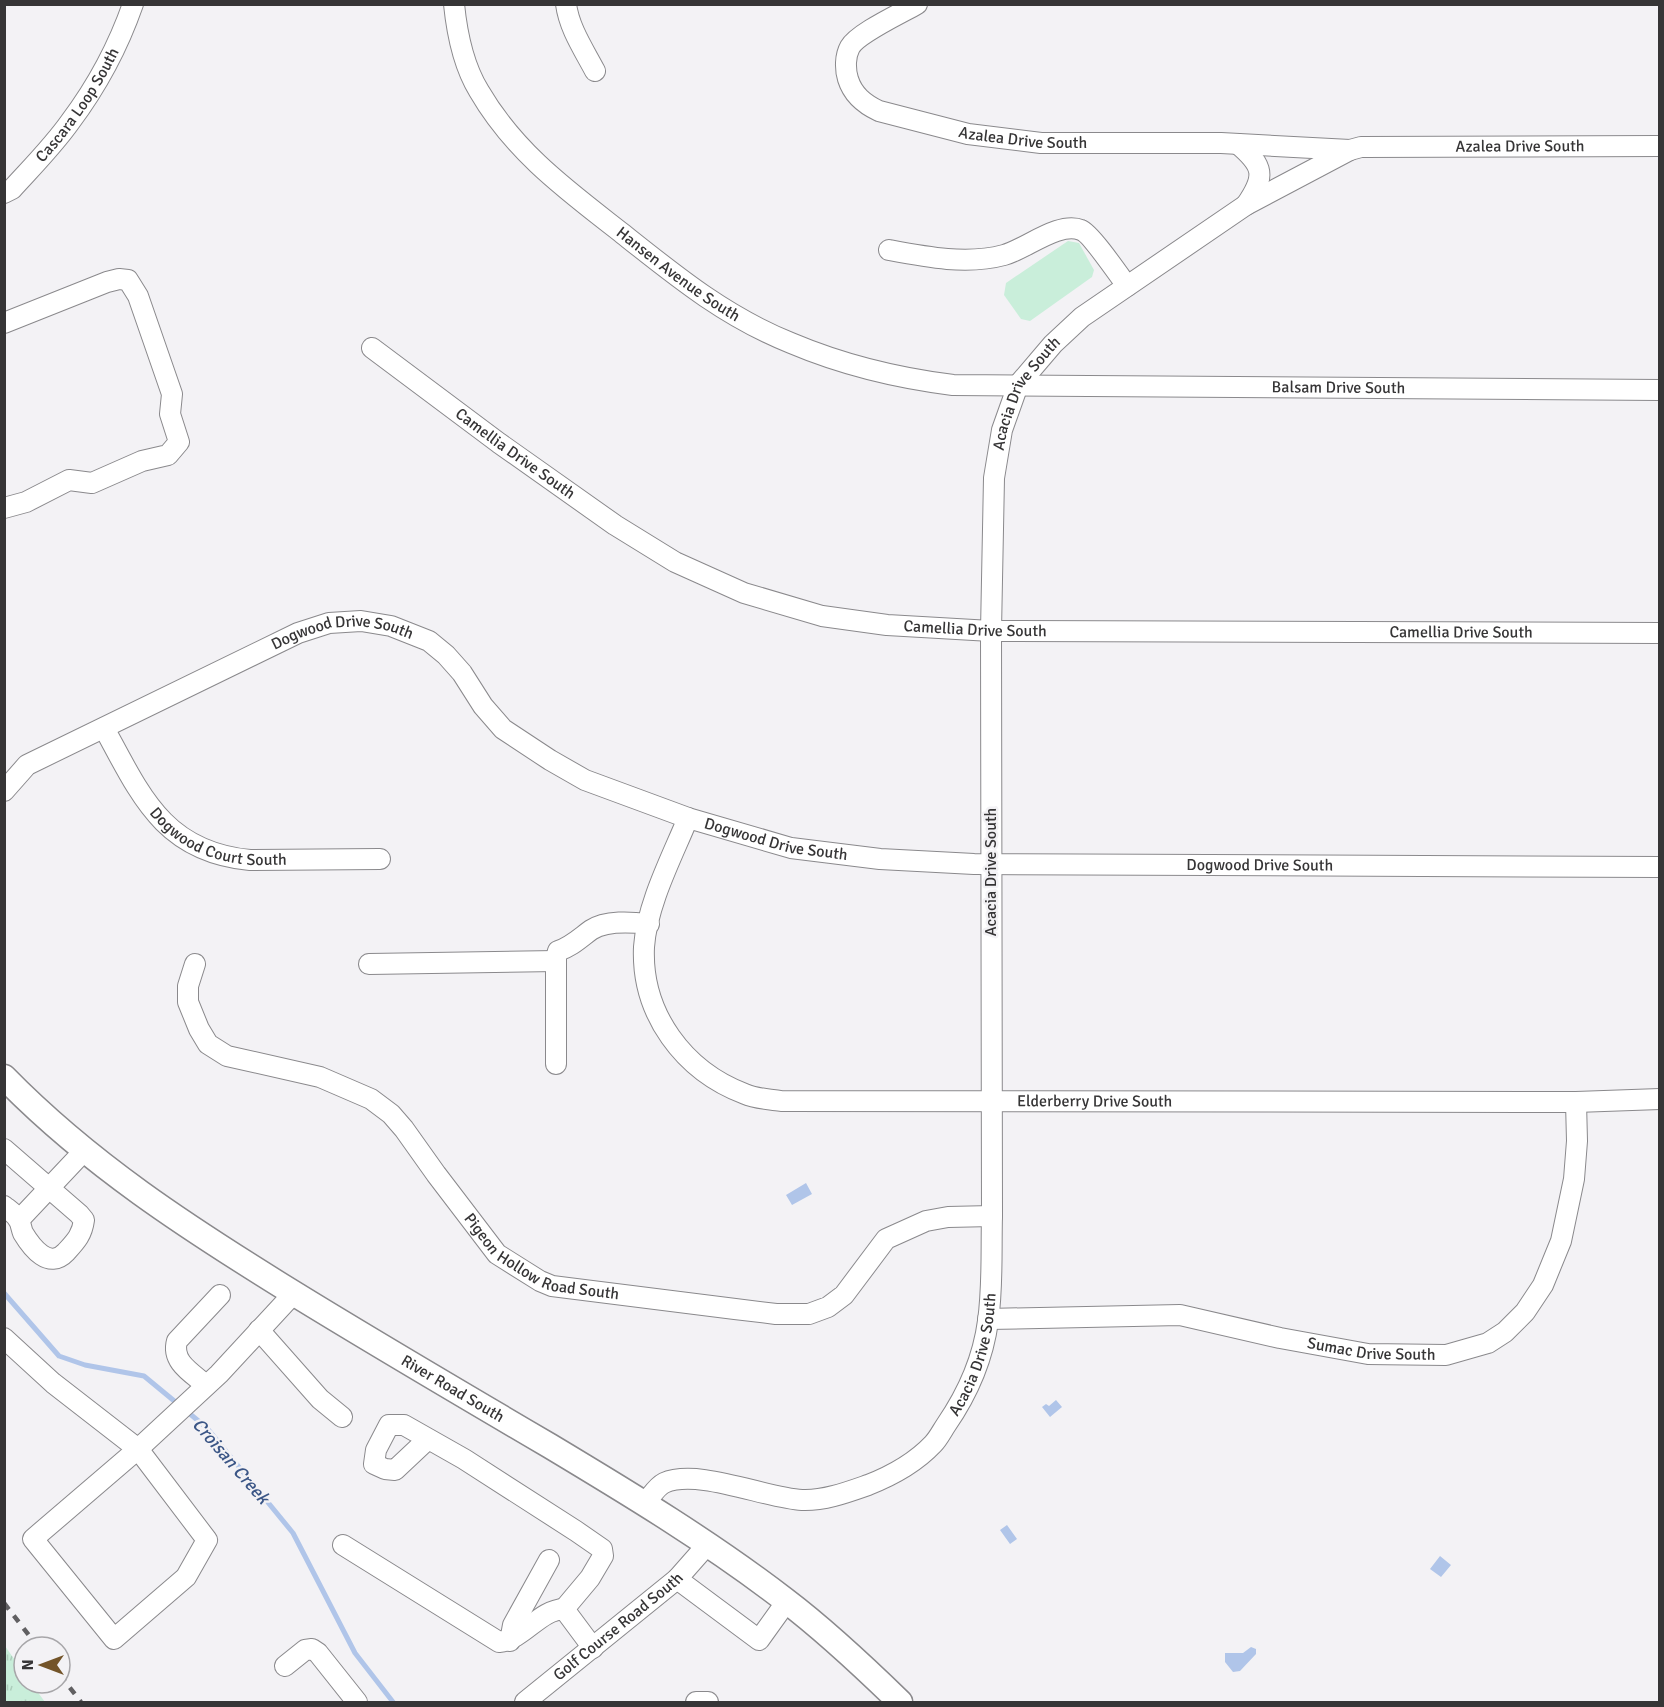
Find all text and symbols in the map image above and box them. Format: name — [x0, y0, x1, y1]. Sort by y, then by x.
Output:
street label: Cascara Loop South — [31, 44, 123, 167]
street label: Azalea Drive South — [957, 122, 1087, 153]
street label: Azalea Drive South — [1456, 136, 1585, 157]
street label: Hansen Avenue South — [612, 222, 744, 326]
street label: Acacia Drive South — [989, 332, 1065, 452]
street label: Balsam Drive South — [1272, 377, 1405, 398]
street label: Camellia Drive South — [451, 404, 579, 504]
street label: Dogwood Drive South — [268, 611, 416, 655]
street label: Camellia Drive South — [903, 616, 1047, 641]
street label: Camellia Drive South — [1389, 622, 1533, 643]
street label: Dogwood Court South — [145, 803, 287, 870]
street label: Acacia Drive South — [981, 808, 1001, 936]
street label: Dogwood Drive South — [702, 813, 849, 865]
street label: Dogwood Drive South — [1186, 855, 1333, 876]
street label: Elderberry Drive South — [1017, 1091, 1172, 1111]
street label: Pigeon Hollow Road South — [459, 1209, 620, 1304]
street label: Acacia Drive South — [945, 1292, 1001, 1420]
street label: Sumac Drive South — [1306, 1333, 1436, 1365]
street label: River Road South — [398, 1351, 508, 1427]
water label: Croisan Creek — [188, 1414, 276, 1510]
street label: Golf Course Road South — [549, 1569, 688, 1685]
north arrow — [12, 1635, 72, 1695]
text: N — [18, 1659, 38, 1671]

